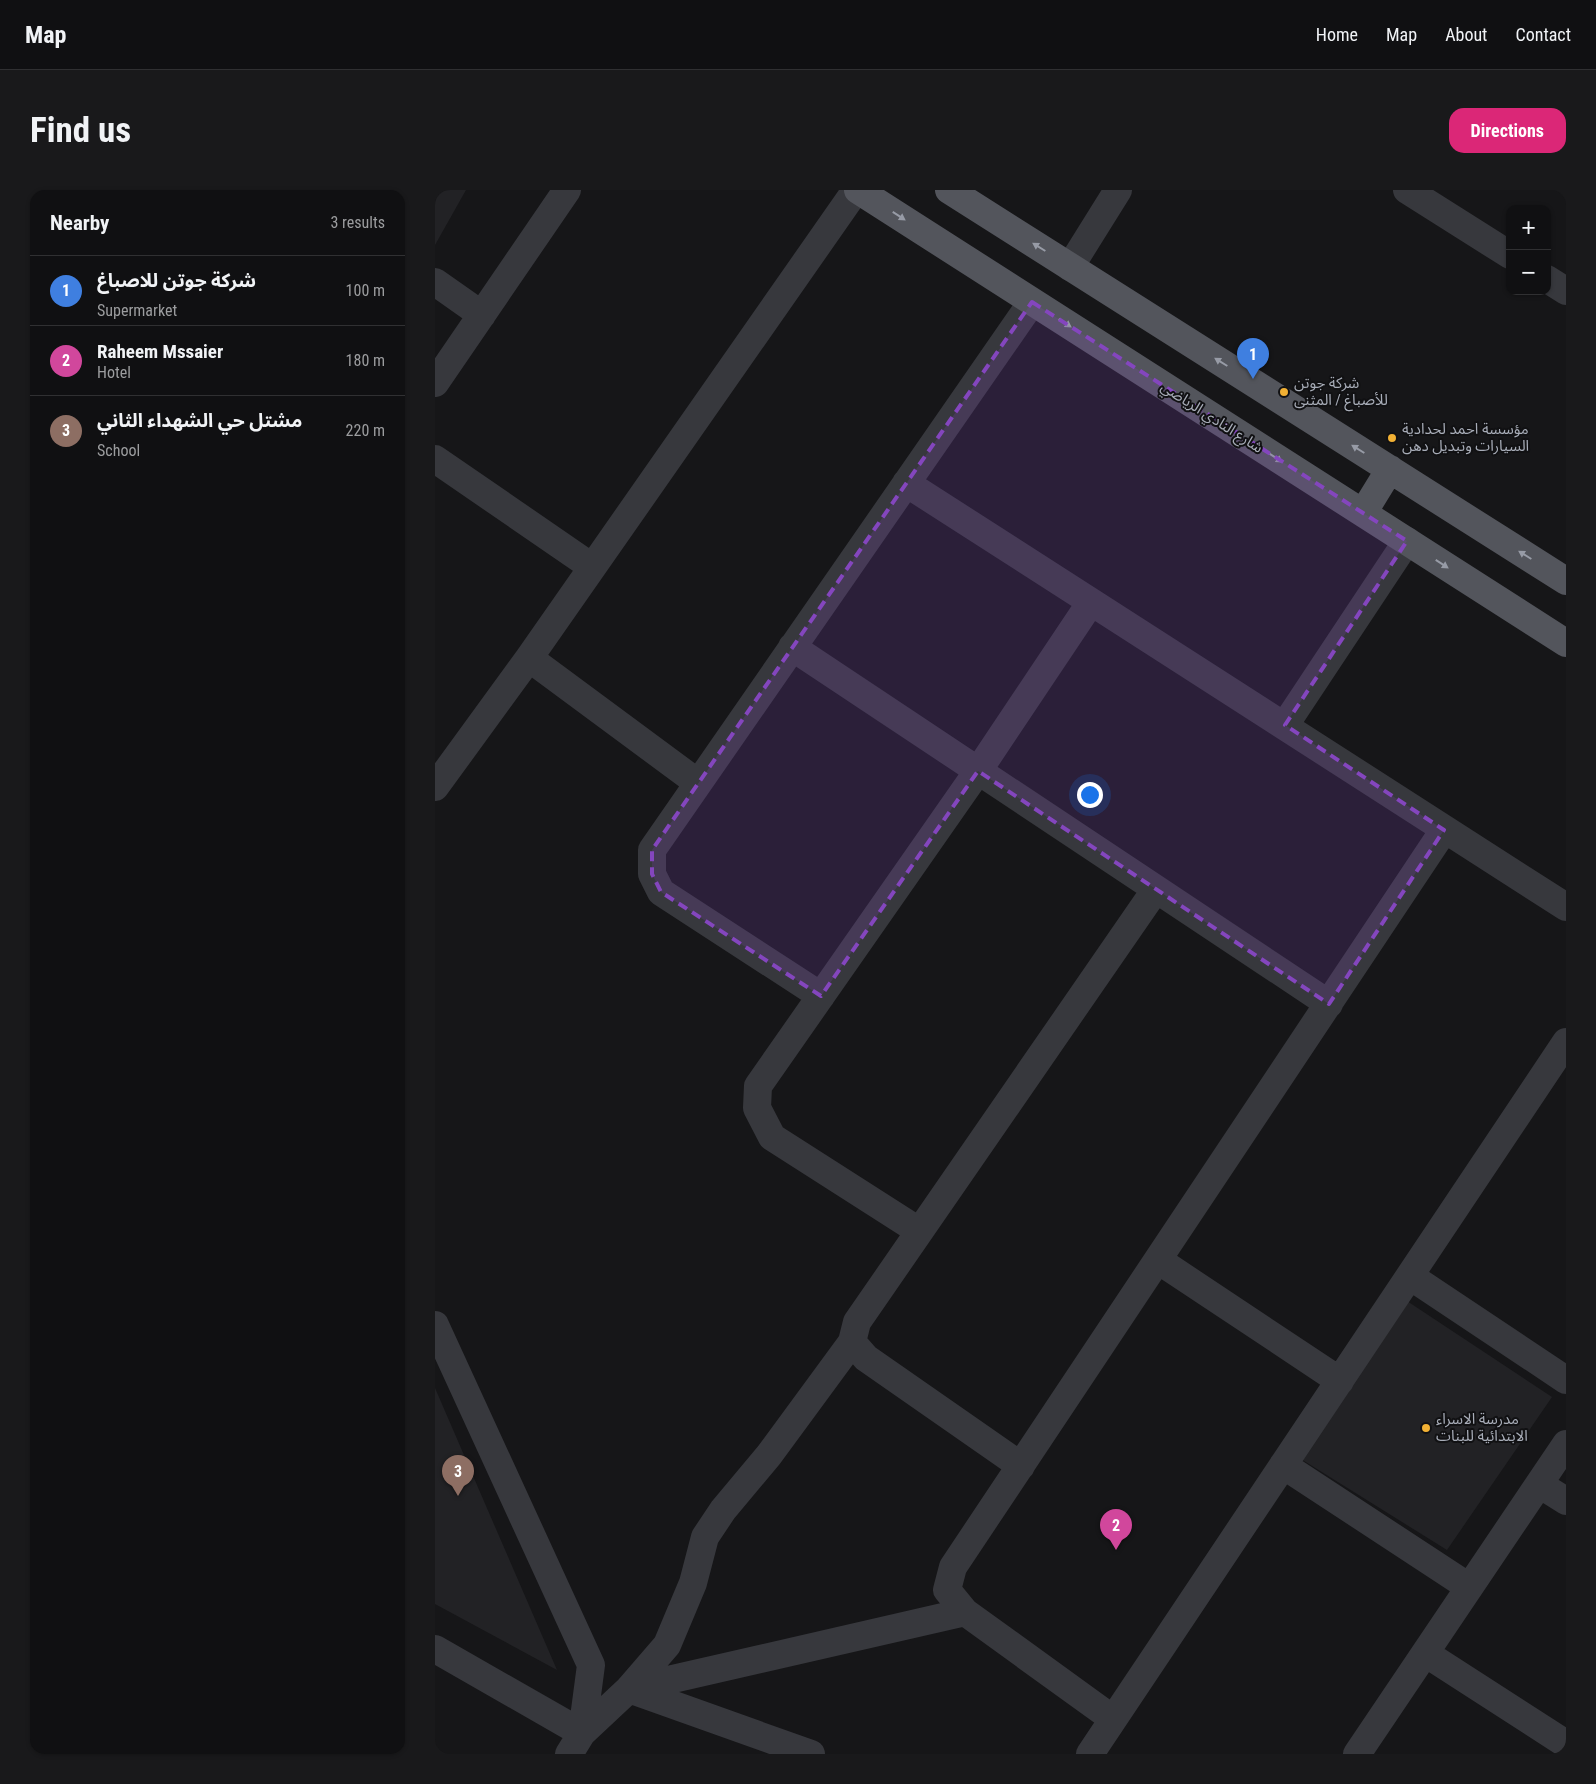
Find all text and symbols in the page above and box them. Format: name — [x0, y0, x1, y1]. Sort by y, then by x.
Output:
text: Map — [25, 21, 66, 49]
text: Home — [1316, 24, 1358, 45]
text: Map — [1386, 24, 1417, 45]
text: About — [1445, 24, 1487, 45]
text: Contact — [1515, 24, 1571, 45]
button: Directions — [1449, 108, 1566, 153]
text: Find us — [30, 110, 131, 151]
map controls — [1506, 205, 1551, 295]
button: + — [1506, 205, 1551, 250]
text: Nearby — [50, 211, 109, 235]
one-way arrow — [892, 212, 906, 221]
text: 3 results — [330, 213, 385, 232]
one-way arrow — [1033, 243, 1046, 252]
button: − — [1506, 250, 1551, 295]
text: شركة جوتن للاصباغ — [97, 269, 256, 292]
text: 1 — [62, 281, 70, 300]
text: 100 m — [346, 281, 385, 300]
text: Supermarket — [97, 301, 177, 320]
one-way arrow — [1059, 318, 1072, 328]
pin: 1 — [1237, 338, 1269, 379]
text: Raheem Mssaier — [97, 340, 223, 363]
text: 2 — [62, 351, 70, 370]
text: 180 m — [346, 351, 385, 370]
one-way arrow — [1214, 358, 1227, 367]
text: Hotel — [97, 363, 131, 382]
place label: شركة جوتن للأصباغ / المثنى — [1294, 374, 1388, 412]
street label: شارع النادي الرياضي — [1156, 377, 1267, 459]
marker: شركة جوتن للأصباغ / المثنى — [1278, 386, 1290, 398]
text: مشتل حي الشهداء الثاني — [97, 409, 302, 432]
place label: مؤسسة احمد لحدادية السيارات وتبديل دهن — [1402, 420, 1529, 455]
text: 3 — [62, 421, 70, 440]
text: 220 m — [346, 421, 385, 440]
marker: مؤسسة احمد لحدادية السيارات وتبديل دهن — [1386, 432, 1398, 444]
text: School — [97, 441, 140, 460]
one-way arrow — [1351, 445, 1365, 454]
one-way arrow — [1269, 453, 1283, 462]
one-way arrow — [1518, 551, 1531, 560]
one-way arrow — [1436, 559, 1449, 569]
your location — [1077, 782, 1103, 808]
place label: مدرسة الاسراء الابتدائية للبنات — [1436, 1410, 1528, 1445]
marker: مدرسة الاسراء الابتدائية للبنات — [1420, 1422, 1432, 1434]
pin: 3 — [442, 1455, 474, 1496]
pin: 2 — [1100, 1509, 1132, 1550]

